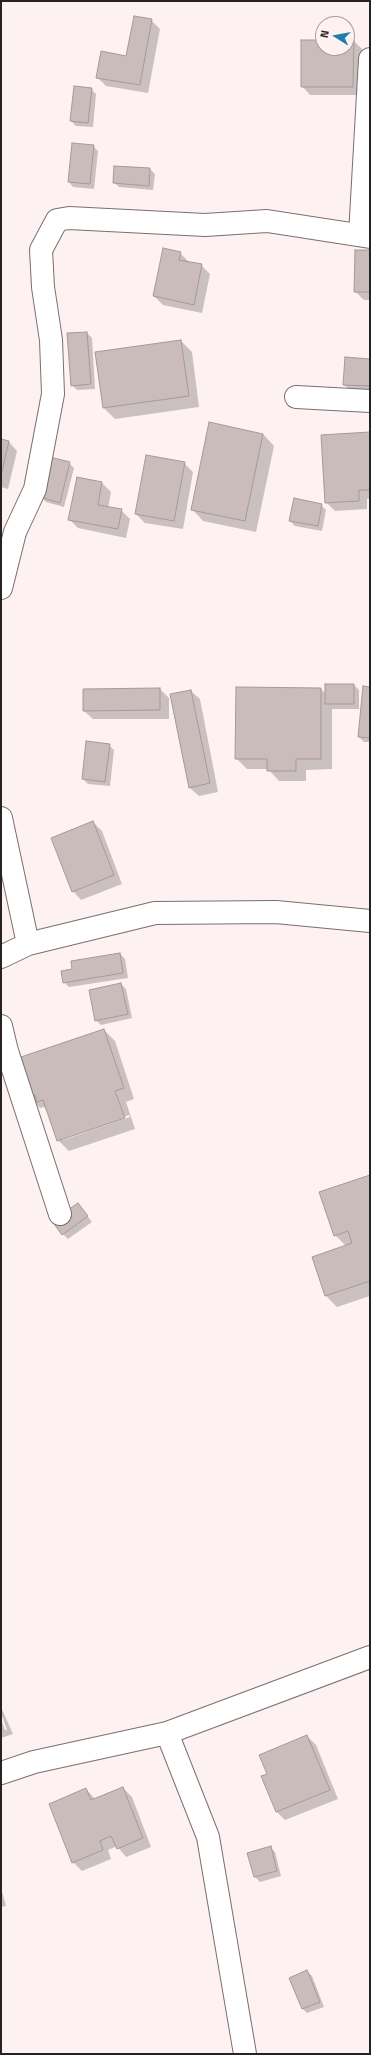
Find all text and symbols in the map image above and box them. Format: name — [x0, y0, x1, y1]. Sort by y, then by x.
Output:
north arrow — [315, 16, 355, 56]
text: N — [316, 29, 333, 39]

